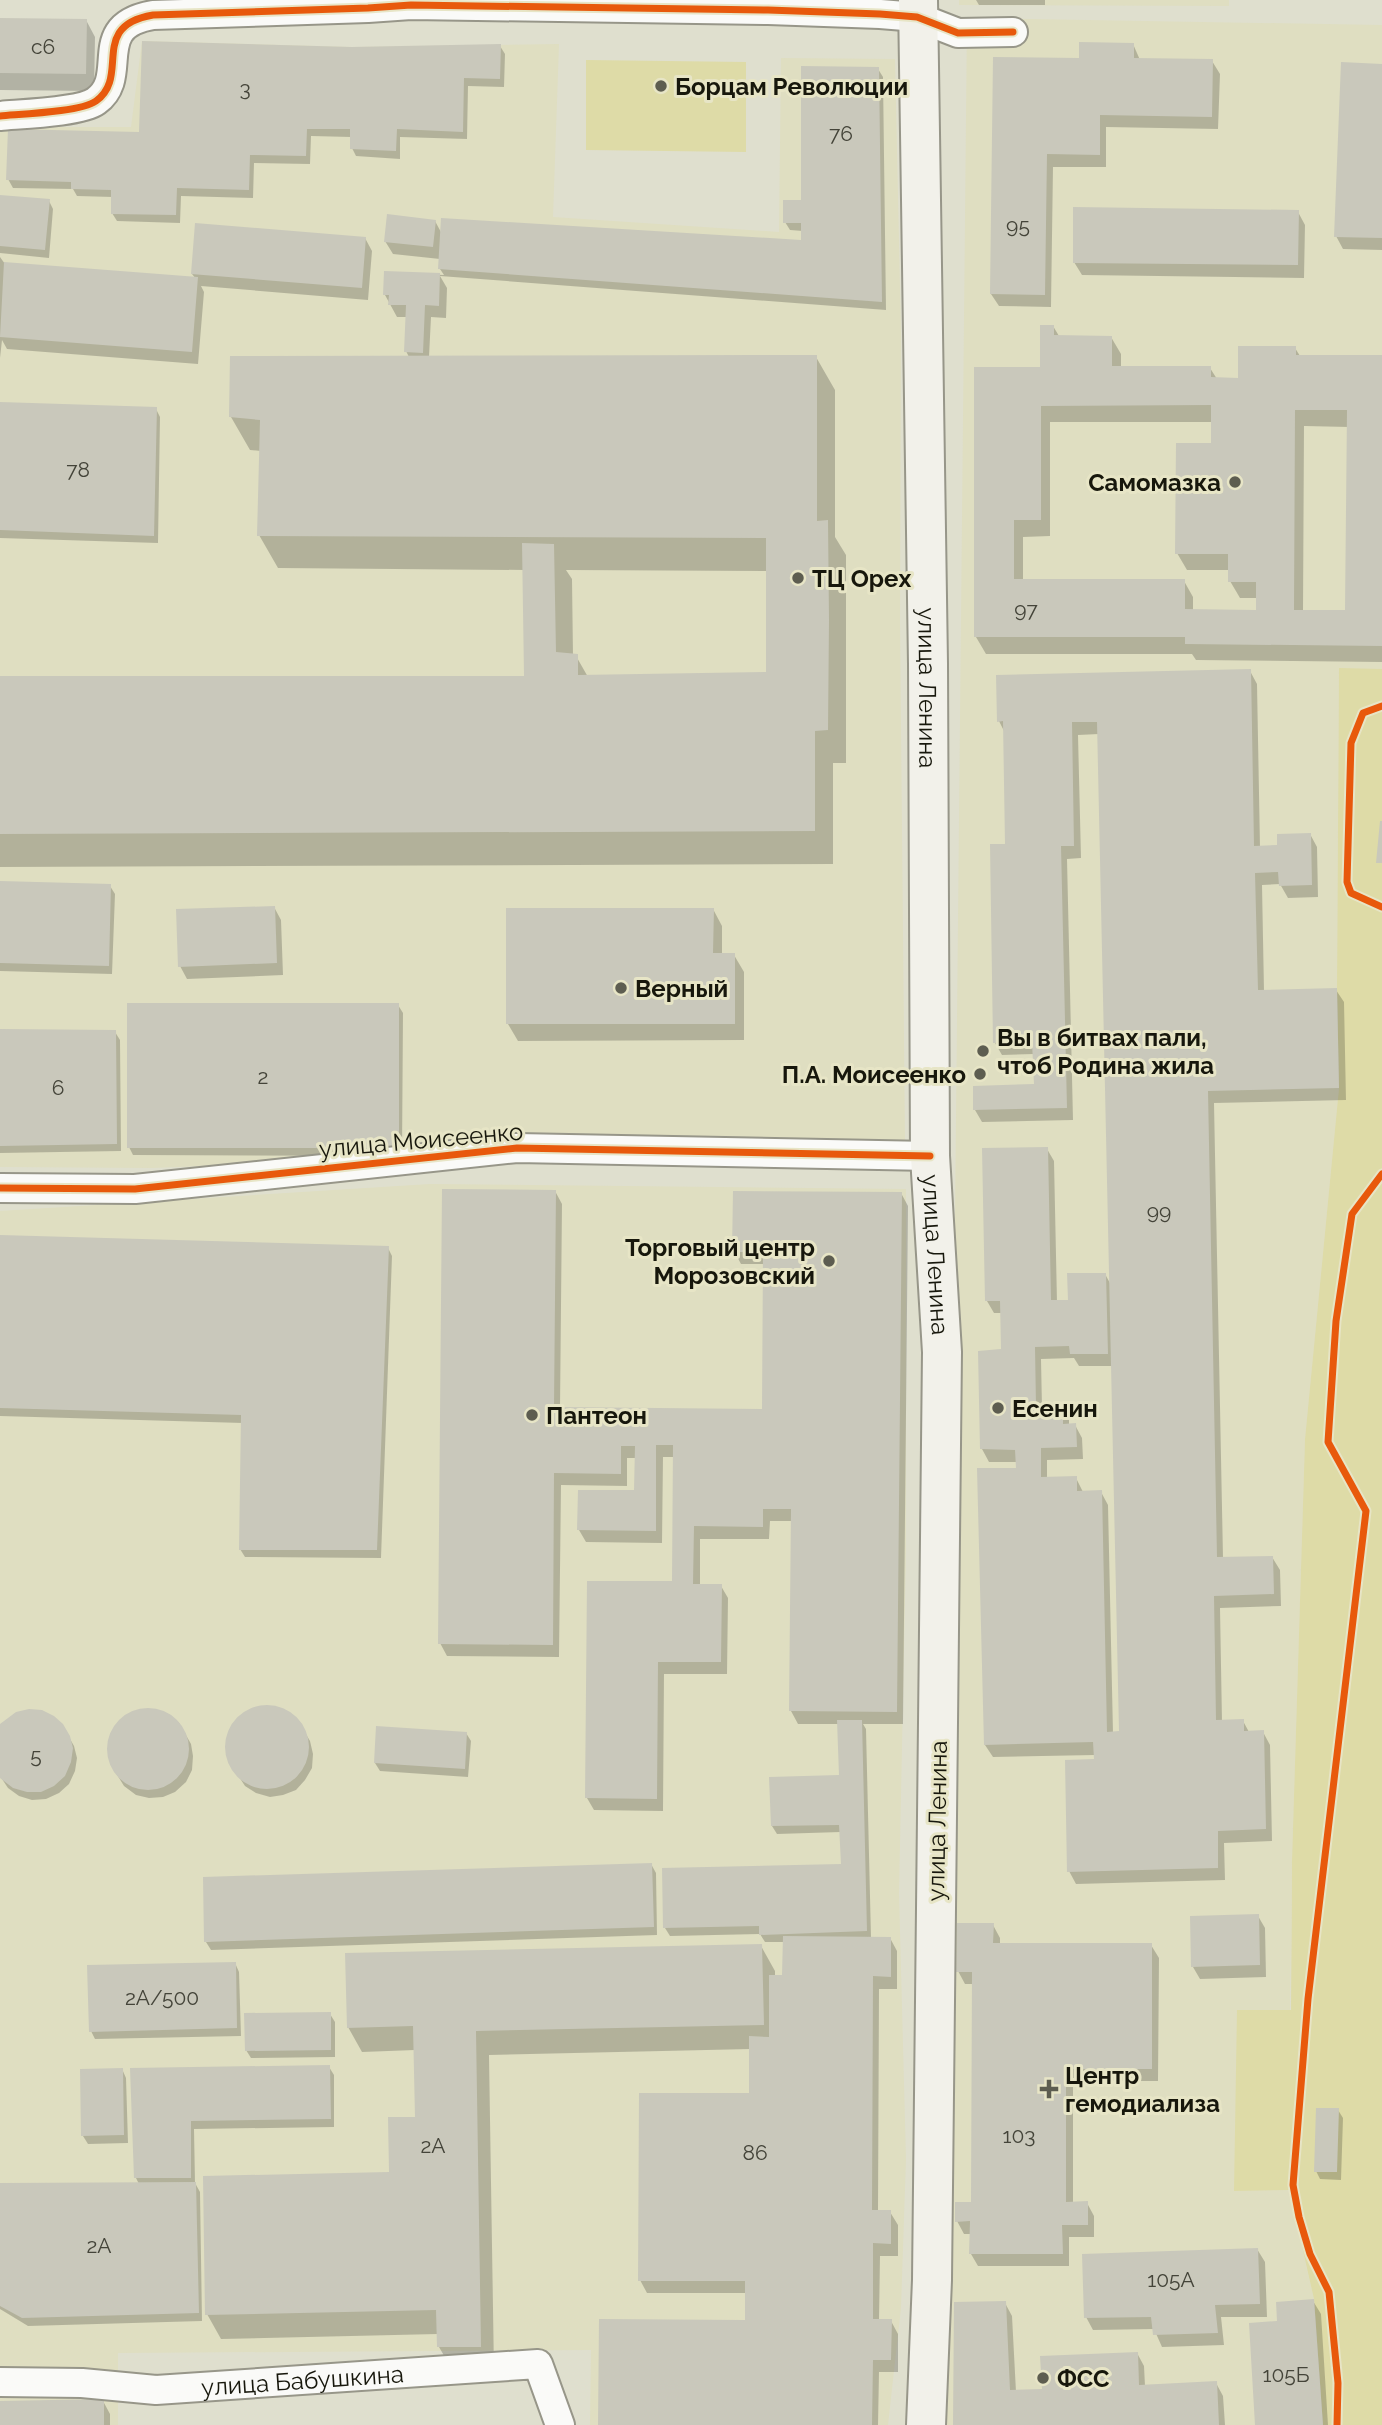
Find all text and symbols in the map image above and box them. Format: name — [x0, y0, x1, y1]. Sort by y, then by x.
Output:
house number: с6 — [31, 34, 55, 59]
place label: Борцам Революции — [675, 72, 908, 101]
house number: 3 — [239, 76, 251, 101]
marker: Борцам Революции — [653, 78, 669, 94]
house number: 76 — [829, 121, 853, 146]
house number: 95 — [1006, 213, 1030, 238]
house number: 78 — [66, 457, 90, 482]
place label: Самомазка — [1088, 468, 1221, 497]
marker: Самомазка — [1227, 474, 1243, 490]
place label: ТЦ Орех — [812, 564, 911, 593]
marker: ТЦ Орех — [790, 570, 806, 586]
house number: 97 — [1014, 597, 1038, 622]
street label: улица Ленина — [913, 607, 943, 768]
place label: Верный — [635, 974, 728, 1003]
marker: Верный — [613, 980, 629, 996]
place label: Вы в битвах пали, чтоб Родина жила — [997, 1023, 1214, 1080]
marker: Вы в битвах пали, чтоб Родина жила — [975, 1043, 991, 1059]
place label: П.А. Моисеенко — [782, 1060, 966, 1089]
house number: 2 — [258, 1064, 268, 1089]
marker: П.А. Моисеенко — [972, 1066, 988, 1082]
house number: 6 — [52, 1075, 64, 1100]
street label: улица Моисеенко — [318, 1117, 524, 1163]
street label: улица Ленина — [917, 1174, 955, 1336]
house number: 99 — [1147, 1199, 1171, 1224]
place label: Торговый центр Морозовский — [625, 1233, 815, 1290]
marker: Торговый центр Морозовский — [821, 1253, 837, 1269]
place label: Есенин — [1012, 1394, 1098, 1423]
marker: Есенин — [990, 1400, 1006, 1416]
place label: Пантеон — [546, 1401, 647, 1430]
marker: Пантеон — [524, 1407, 540, 1423]
street label: улица Ленина — [921, 1740, 953, 1902]
house number: 5 — [30, 1743, 42, 1768]
house number: 2А/500 — [125, 1985, 199, 2010]
place label: Центр гемодиализа — [1065, 2061, 1220, 2118]
marker: Центр гемодиализа — [1039, 2079, 1059, 2099]
house number: 103 — [1002, 2123, 1036, 2148]
house number: 2А — [420, 2133, 446, 2158]
house number: 86 — [742, 2140, 768, 2165]
house number: 2А — [86, 2233, 112, 2258]
house number: 105А — [1147, 2267, 1195, 2292]
street label: улица Бабушкина — [200, 2359, 405, 2401]
house number: 105Б — [1263, 2362, 1310, 2387]
place label: ФСС — [1057, 2364, 1110, 2393]
marker: ФСС — [1035, 2370, 1051, 2386]

